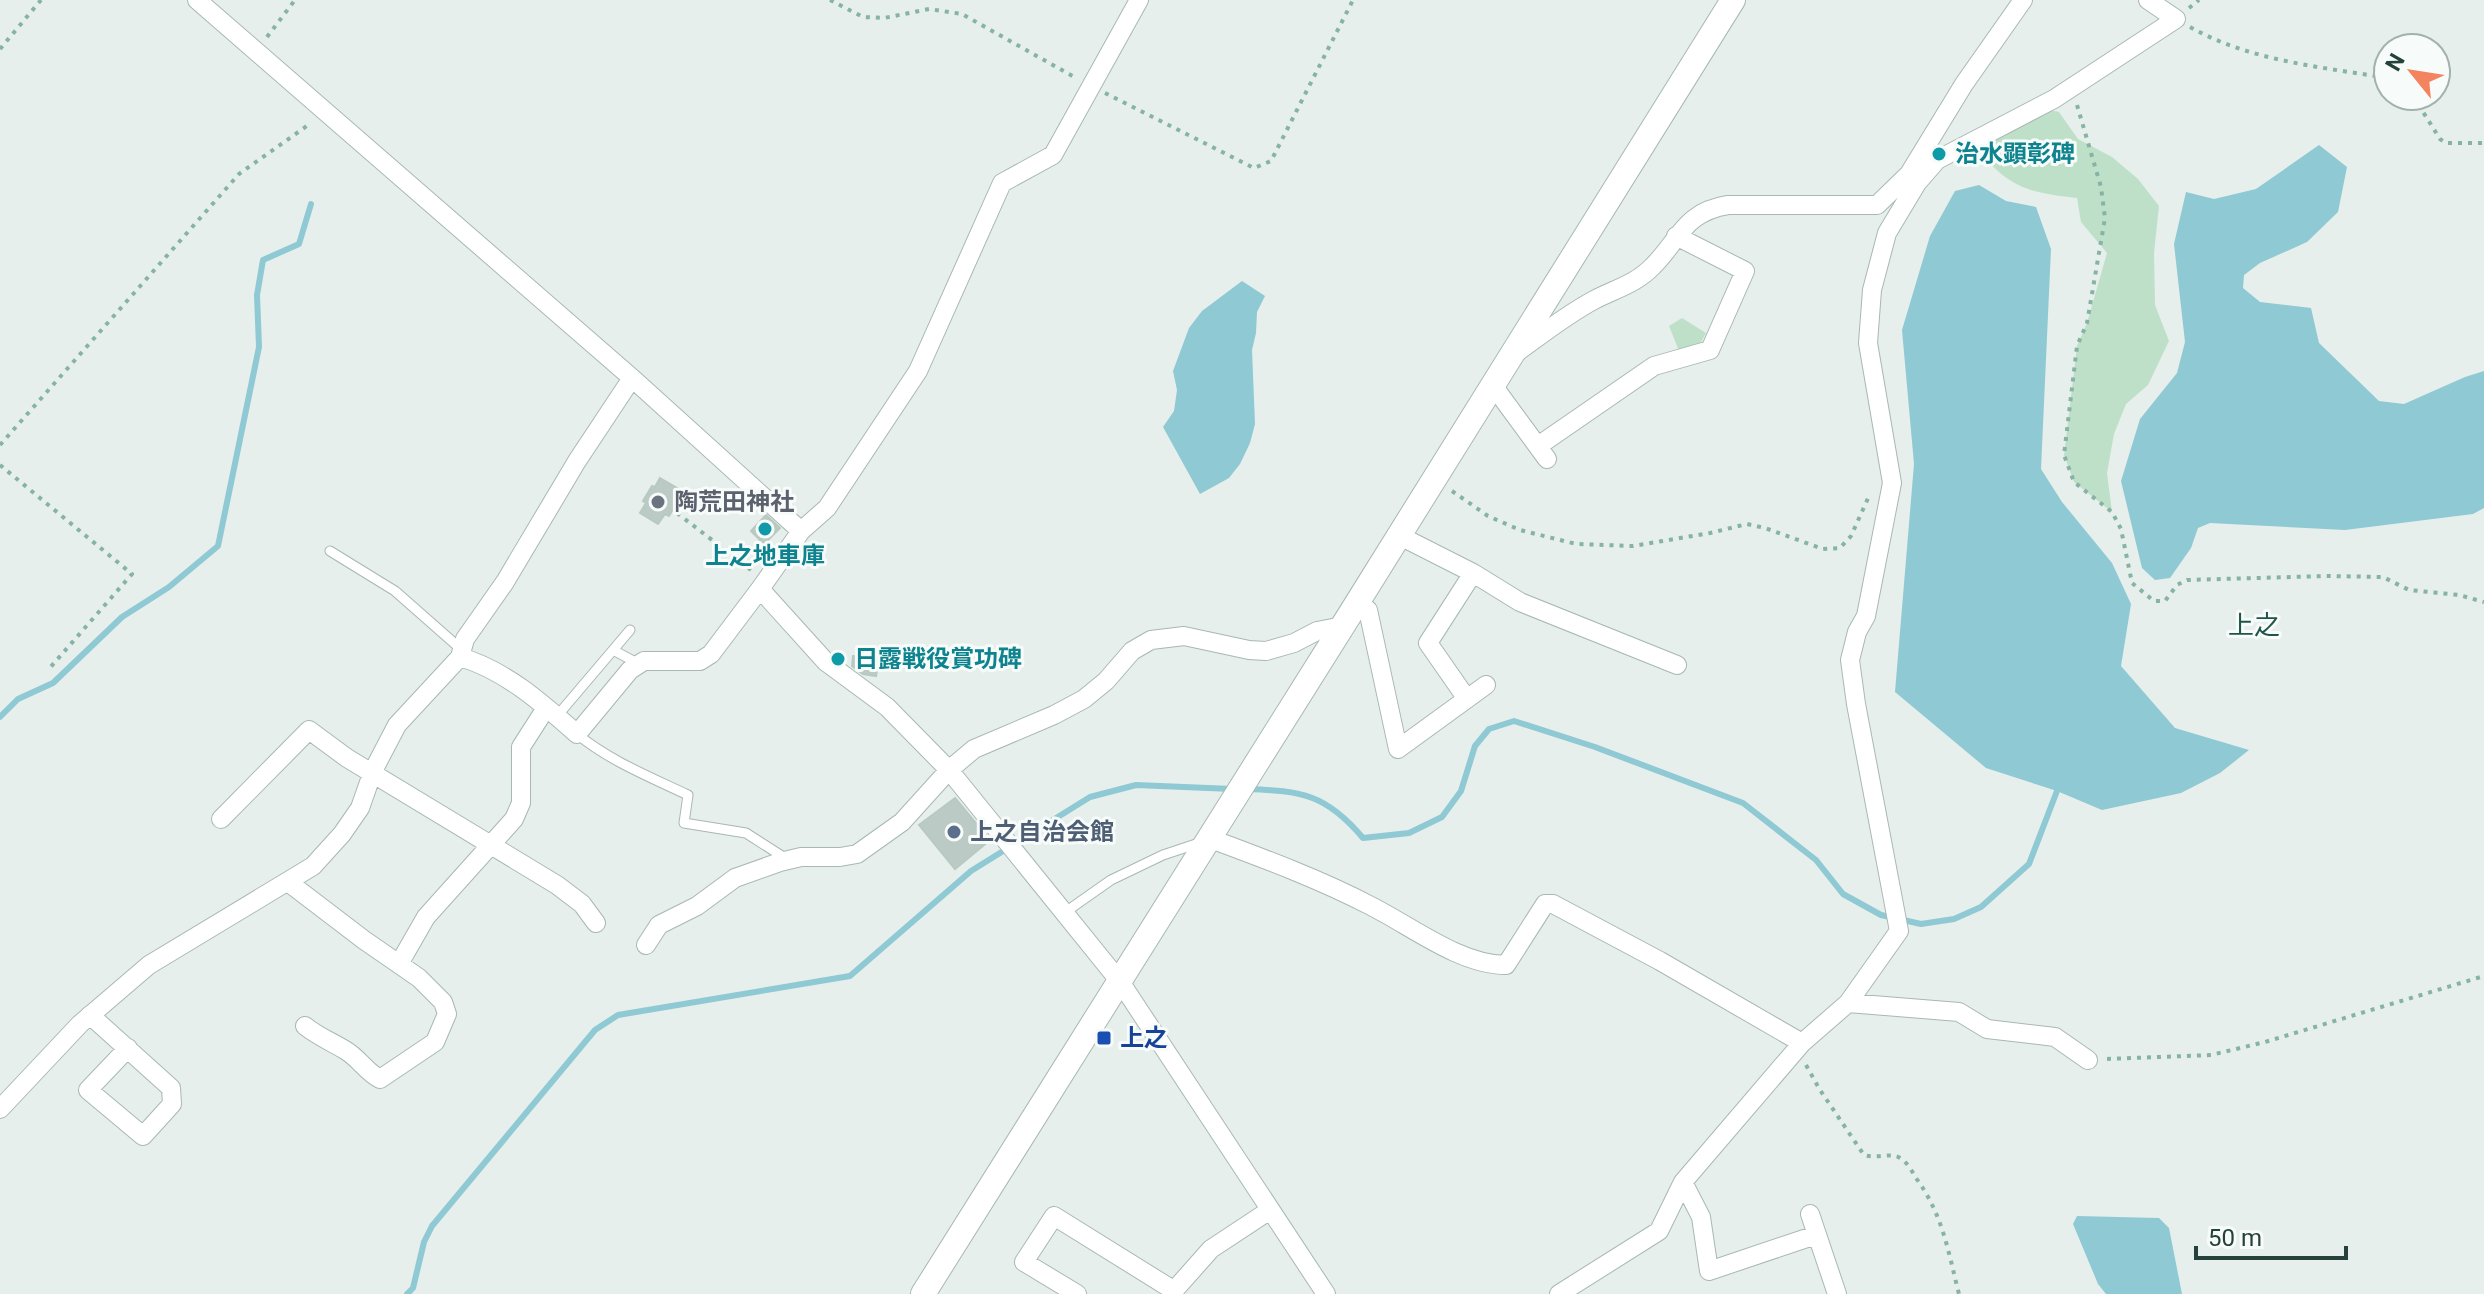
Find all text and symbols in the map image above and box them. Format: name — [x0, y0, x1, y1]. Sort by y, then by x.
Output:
north arrow — [2372, 32, 2452, 112]
text: N — [2380, 49, 2410, 75]
place label: 治水顕彰碑 — [1955, 140, 2075, 168]
marker: 治水顕彰碑 — [1930, 145, 1948, 163]
place label: 陶荒田神社 — [674, 488, 794, 516]
marker: 陶荒田神社 — [649, 493, 667, 511]
marker: 上之地車庫 — [756, 520, 774, 538]
place label: 上之地車庫 — [705, 542, 825, 570]
district label: 上之 — [2228, 610, 2280, 640]
place label: 日露戦役賞功碑 — [854, 645, 1022, 673]
marker: 日露戦役賞功碑 — [829, 650, 847, 668]
place label: 上之自治会館 — [970, 818, 1114, 846]
marker: 上之自治会館 — [945, 823, 963, 841]
place label: 上之 — [1120, 1024, 1168, 1052]
marker: 上之 — [1095, 1029, 1113, 1047]
scale bar — [2196, 1210, 2346, 1260]
text: 50 m — [2208, 1224, 2262, 1252]

